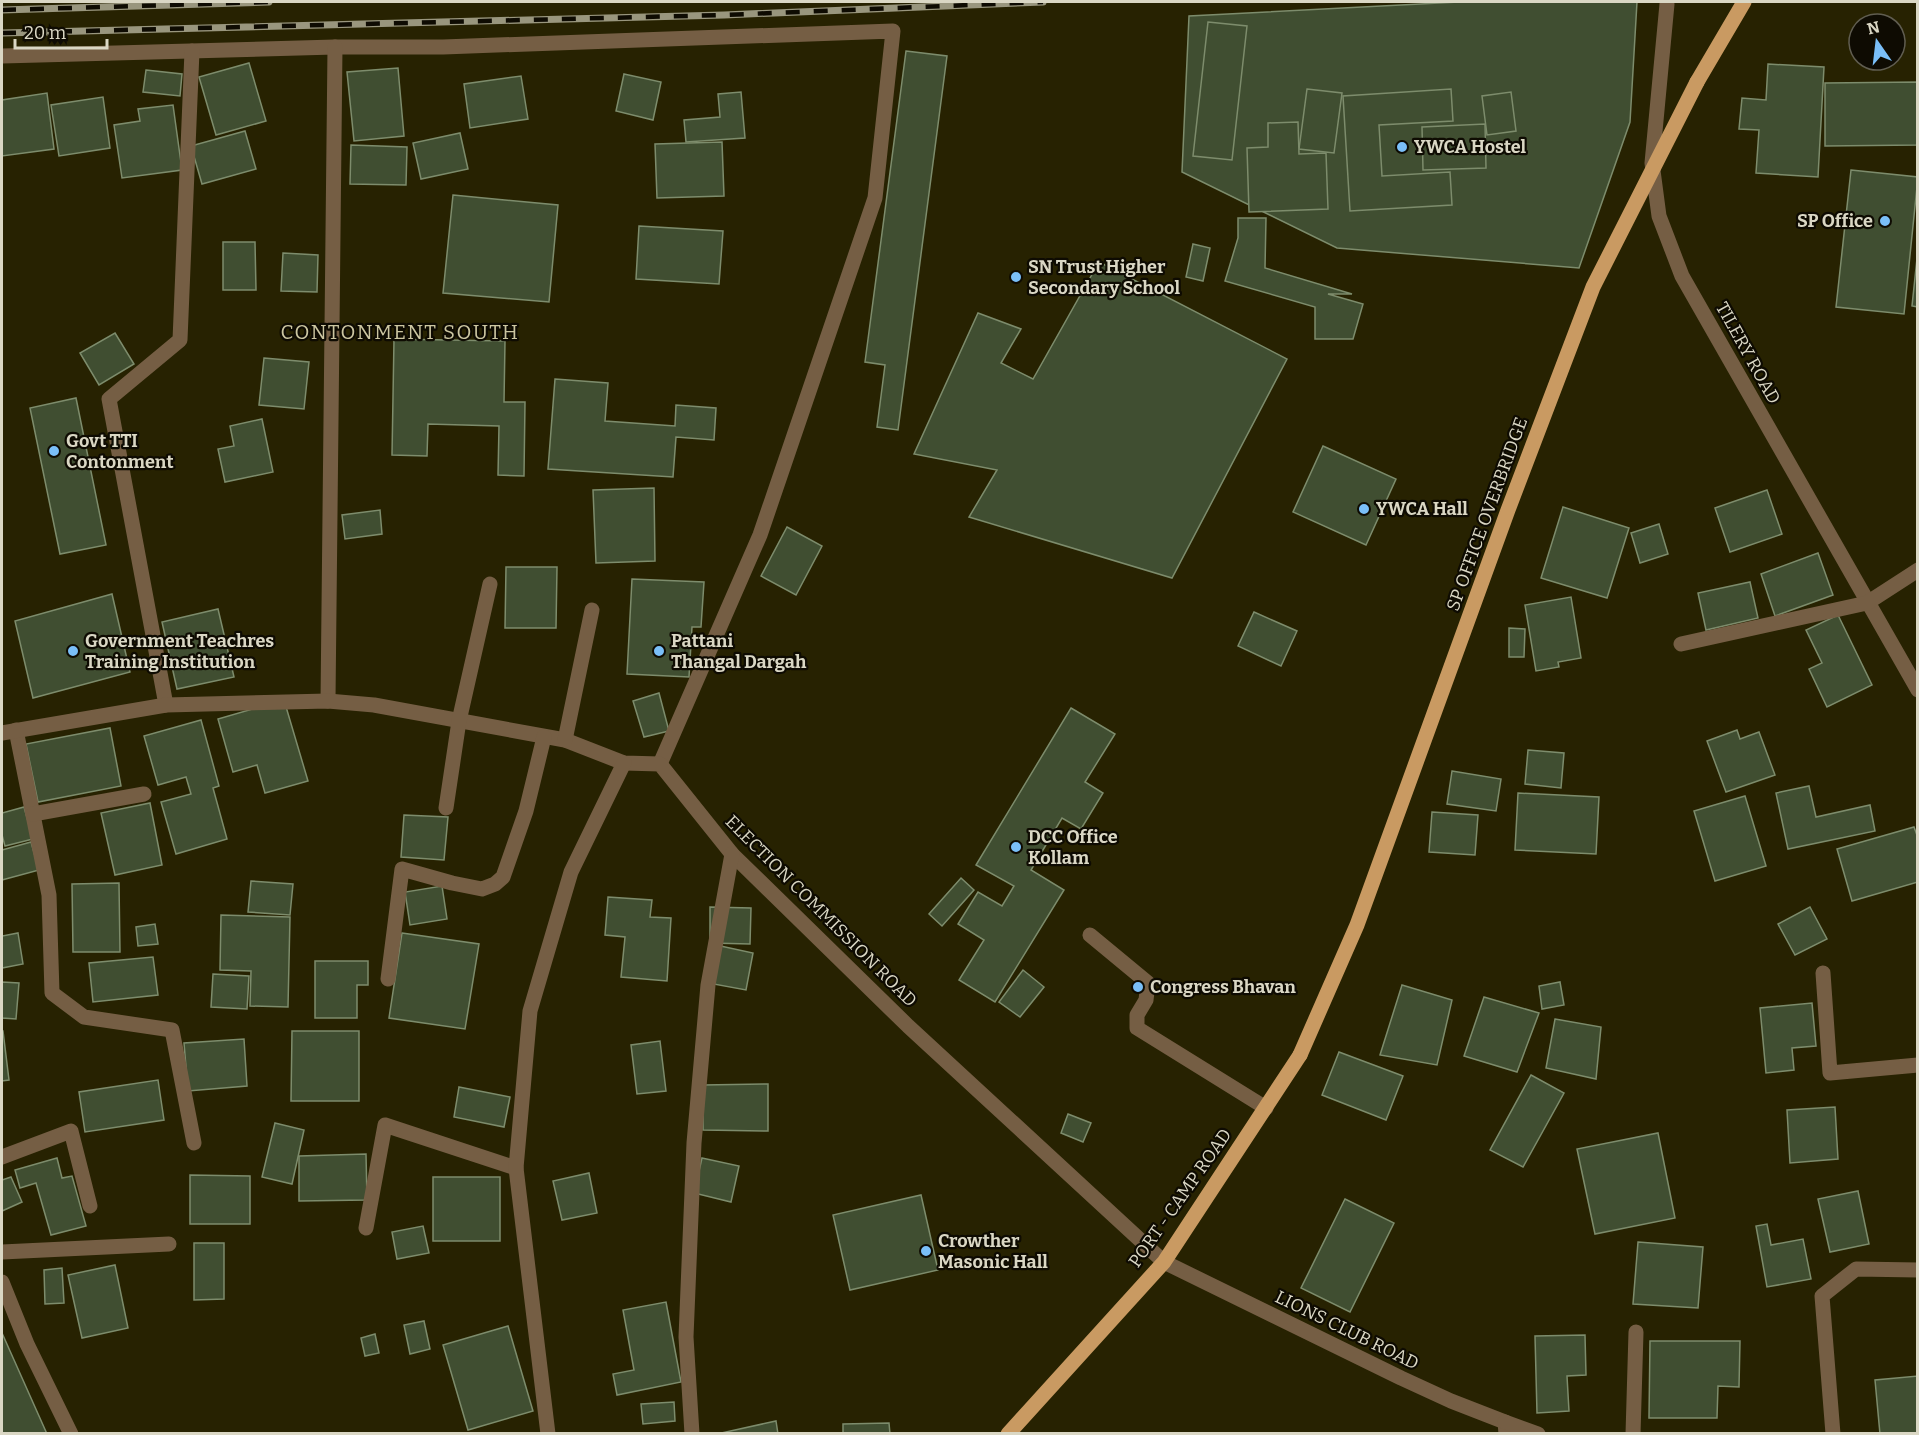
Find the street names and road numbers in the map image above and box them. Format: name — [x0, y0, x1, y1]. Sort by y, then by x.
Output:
street label: TILERY ROAD — [1711, 298, 1785, 408]
street label: SP OFFICE OVERBRIDGE — [1442, 414, 1532, 614]
street label: ELECTION COMMISSION ROAD — [721, 811, 921, 1011]
street label: PORT - CAMP ROAD — [1124, 1124, 1236, 1272]
street label: LIONS CLUB ROAD — [1272, 1286, 1422, 1374]

